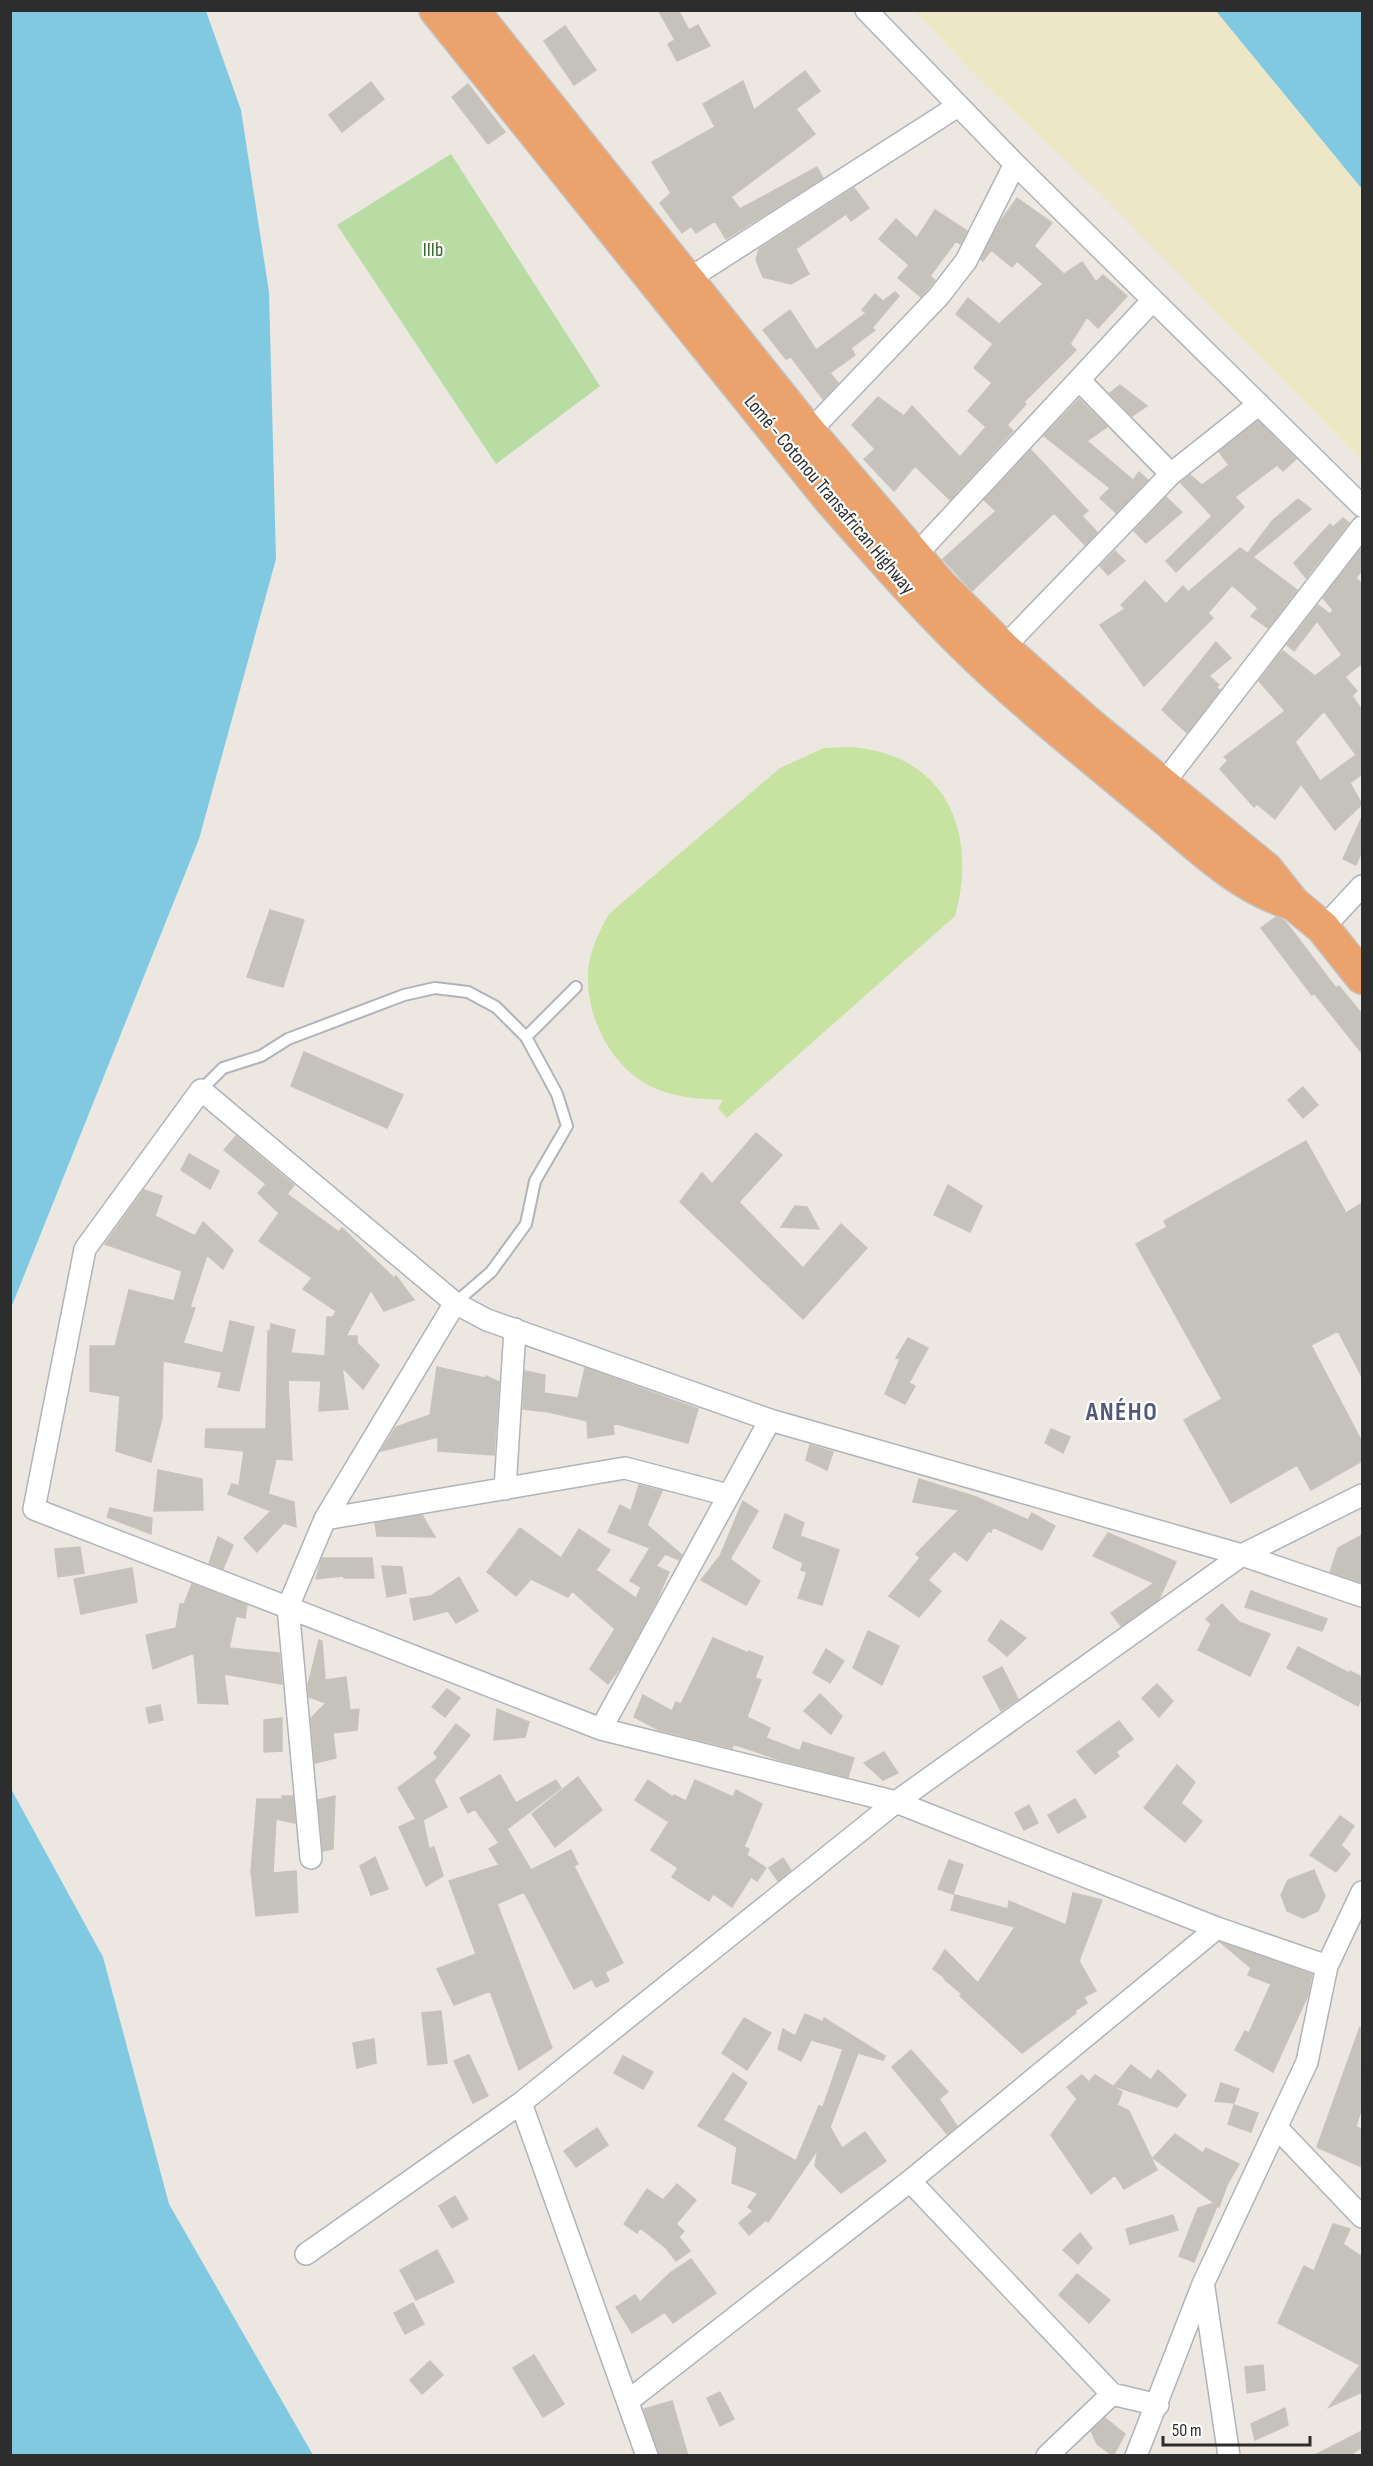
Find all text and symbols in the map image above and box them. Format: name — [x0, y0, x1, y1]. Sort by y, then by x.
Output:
park label: IIIb — [423, 238, 443, 262]
street label: Lomé - Cotonou Transafrican Highway — [739, 390, 920, 599]
district label: ANÉHO — [1085, 1397, 1158, 1428]
scale bar — [1163, 2409, 1310, 2447]
text: 50 m — [1172, 2420, 1202, 2441]

